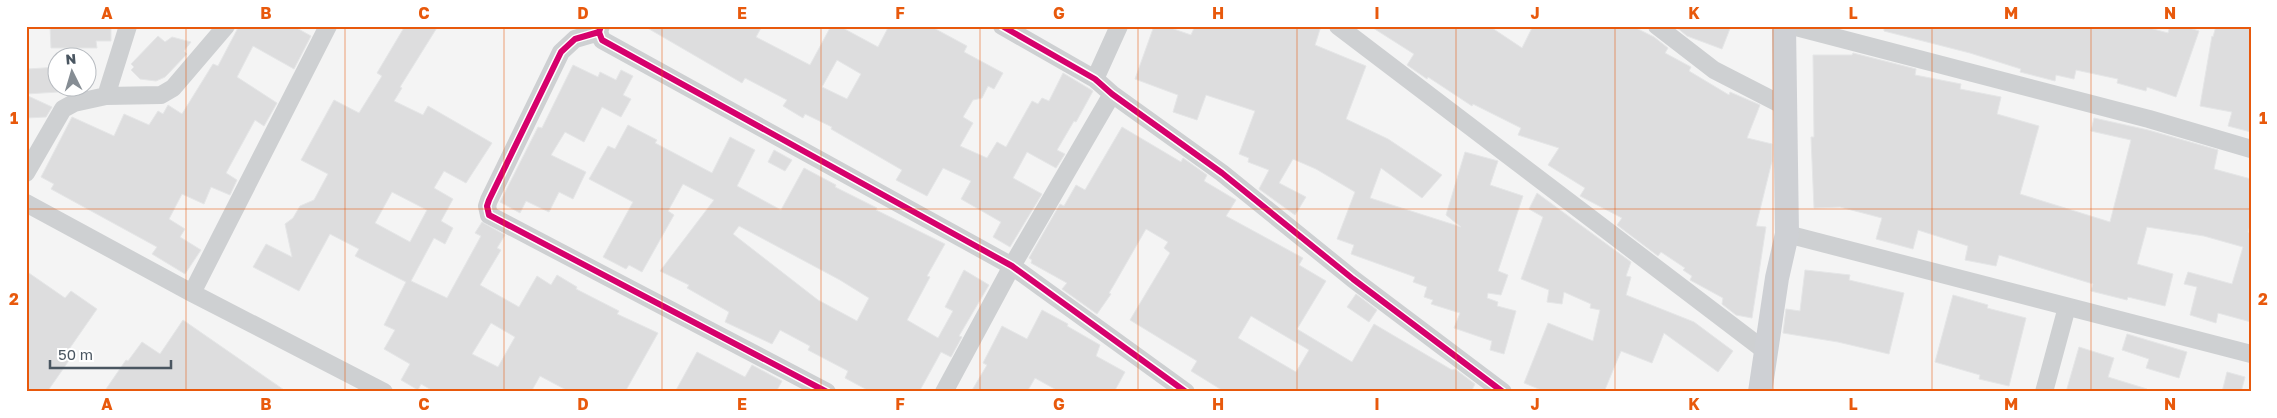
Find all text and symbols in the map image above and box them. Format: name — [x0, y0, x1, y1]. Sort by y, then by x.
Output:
text: A — [101, 3, 113, 23]
text: B — [260, 3, 272, 23]
text: C — [418, 3, 430, 23]
text: D — [577, 3, 589, 23]
text: E — [737, 3, 747, 23]
text: F — [895, 3, 905, 23]
text: G — [1053, 3, 1065, 23]
text: H — [1212, 3, 1224, 23]
text: I — [1374, 3, 1380, 23]
text: J — [1530, 3, 1540, 23]
text: K — [1688, 3, 1700, 23]
text: L — [1848, 3, 1858, 23]
text: M — [2004, 3, 2018, 23]
text: N — [2164, 3, 2176, 23]
north arrow — [48, 48, 98, 98]
text: N — [65, 50, 77, 67]
text: 1 — [10, 108, 18, 128]
text: 1 — [2259, 108, 2267, 128]
text: 2 — [9, 289, 19, 309]
text: 2 — [2258, 289, 2268, 309]
scale bar — [50, 338, 171, 370]
text: 50 m — [58, 345, 93, 363]
text: A — [101, 394, 113, 414]
text: B — [260, 394, 272, 414]
text: C — [418, 394, 430, 414]
text: D — [577, 394, 589, 414]
text: E — [737, 394, 747, 414]
text: F — [895, 394, 905, 414]
text: G — [1053, 394, 1065, 414]
text: H — [1212, 394, 1224, 414]
text: I — [1374, 394, 1380, 414]
text: J — [1530, 394, 1540, 414]
text: K — [1688, 394, 1700, 414]
text: L — [1848, 394, 1858, 414]
text: M — [2004, 394, 2018, 414]
text: N — [2164, 394, 2176, 414]

